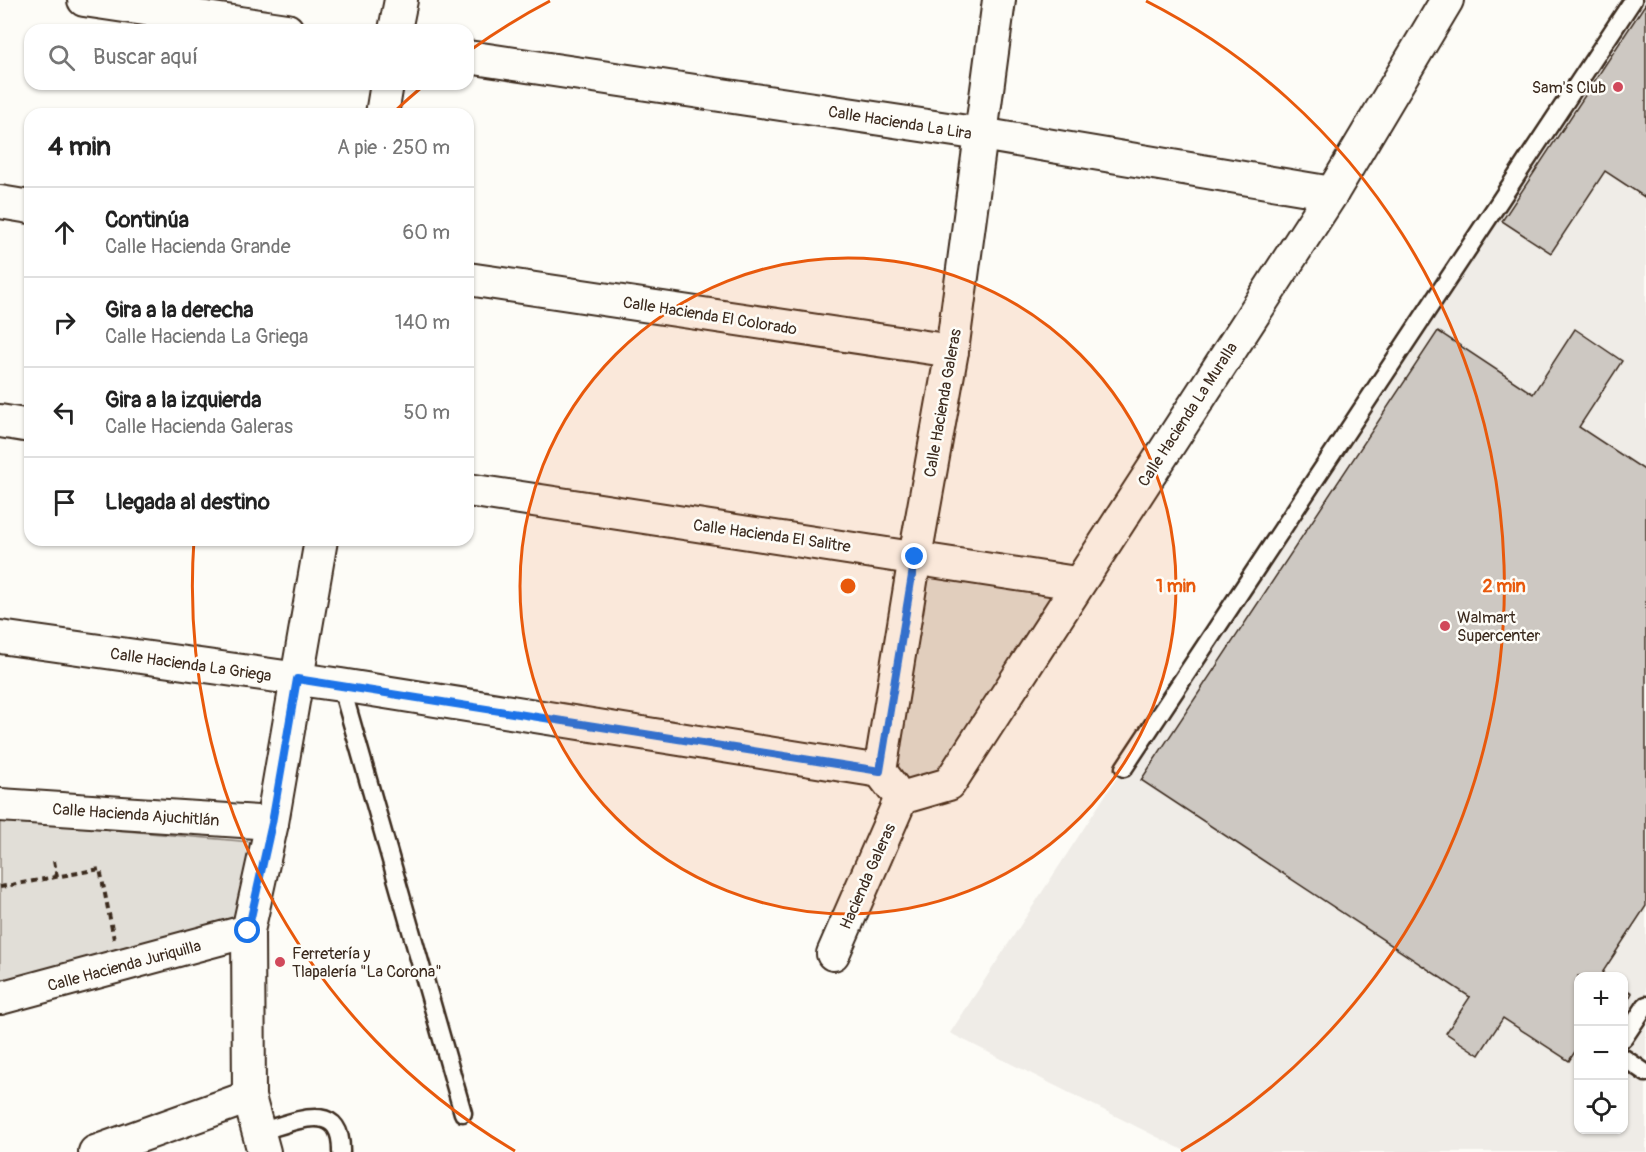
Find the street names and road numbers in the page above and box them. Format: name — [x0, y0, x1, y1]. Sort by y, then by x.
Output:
street label: Calle Hacienda La Lira — [827, 102, 973, 144]
street label: Calle Hacienda El Colorado — [621, 292, 799, 340]
street label: Calle Hacienda Galeras — [920, 327, 966, 479]
street label: Calle Hacienda La Muralla — [1134, 339, 1242, 490]
street label: Calle Hacienda El Salitre — [692, 515, 852, 557]
street label: Calle Hacienda La Griega — [109, 644, 273, 686]
street label: Calle Hacienda Ajuchitlán — [52, 799, 220, 831]
street label: Hacienda Galeras — [836, 820, 900, 933]
street label: Calle Hacienda Juriquilla — [45, 936, 203, 996]

